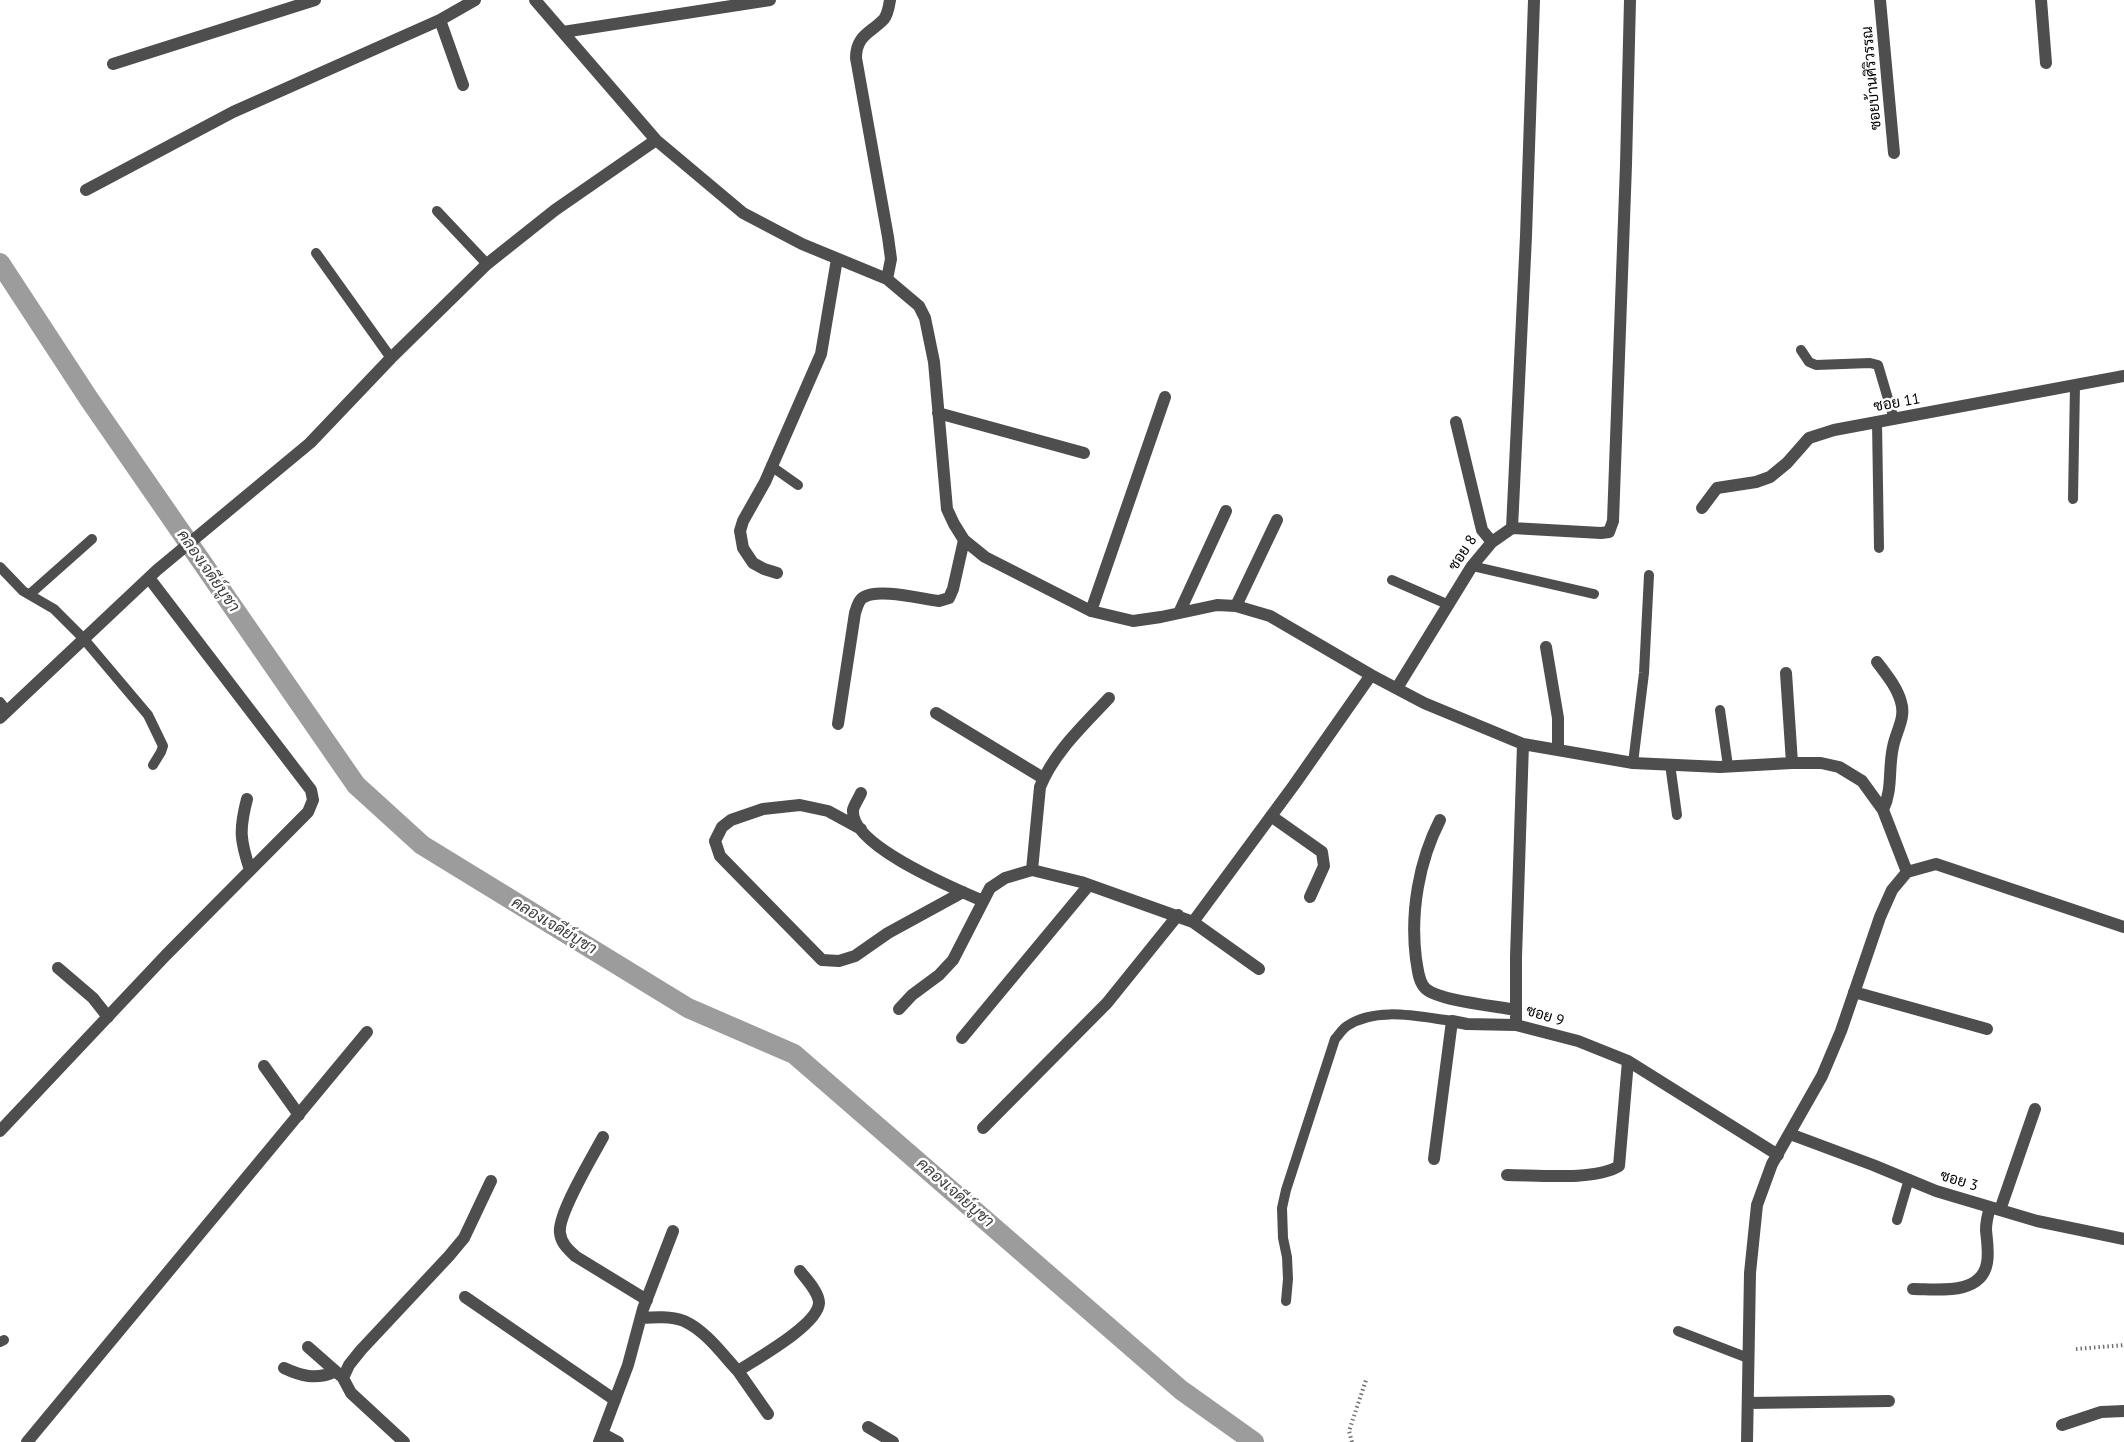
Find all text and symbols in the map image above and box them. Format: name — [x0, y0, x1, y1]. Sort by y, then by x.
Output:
street label: ซอยบ้านศิริวรรณ — [1858, 25, 1886, 131]
street label: ซอย 11 — [1872, 390, 1922, 416]
water label: คลองเจดีย์บูชา — [173, 526, 243, 616]
street label: ซอย 8 — [1445, 532, 1481, 574]
water label: คลองเจดีย์บูชา — [508, 893, 600, 959]
street label: ซอย 9 — [1524, 1002, 1566, 1030]
water label: คลองเจดีย์บูชา — [913, 1154, 997, 1232]
street label: ซอย 3 — [1938, 1167, 1980, 1195]

